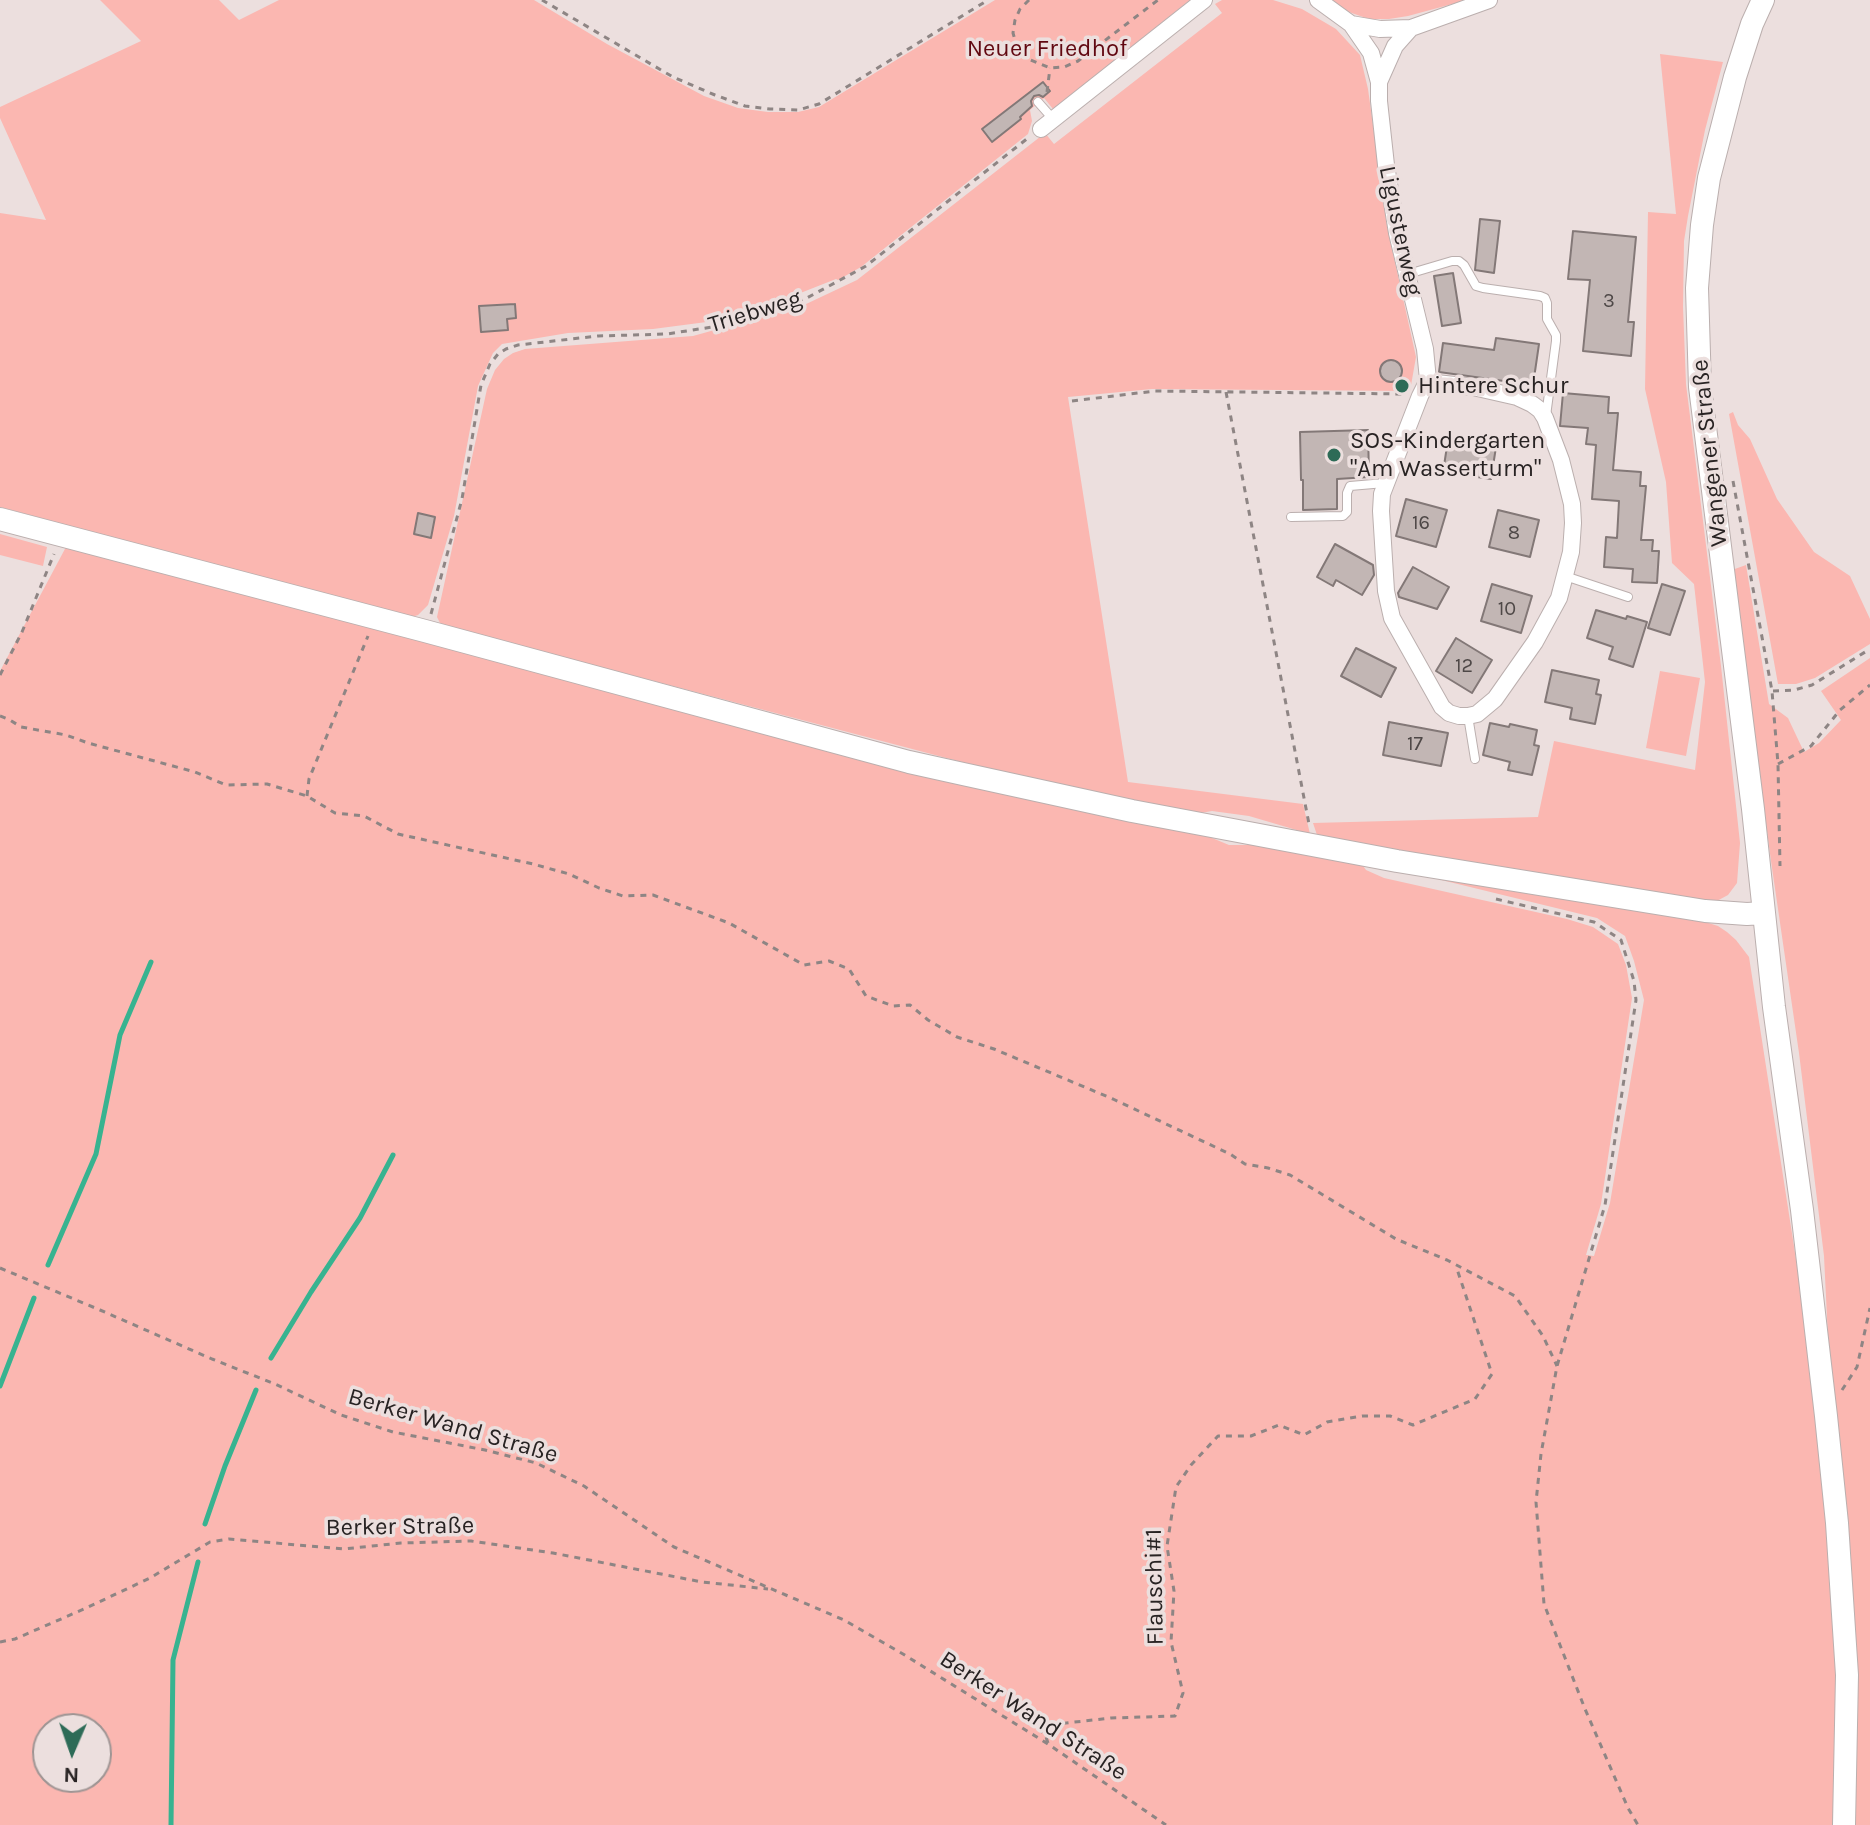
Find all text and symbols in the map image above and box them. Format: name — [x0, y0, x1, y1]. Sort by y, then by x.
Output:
park label: Neuer Friedhof — [967, 35, 1127, 63]
street label: Ligusterweg — [1372, 163, 1428, 299]
street label: Triebweg — [705, 284, 805, 340]
house number: 3 — [1603, 289, 1615, 313]
street label: Wangener Straße — [1686, 358, 1734, 548]
place label: Hintere Schur — [1418, 372, 1568, 400]
marker: Hintere Schur — [1393, 377, 1411, 395]
place label: SOS-Kindergarten "Am Wasserturm" — [1350, 427, 1545, 483]
marker: SOS-Kindergarten "Am Wasserturm" — [1325, 446, 1343, 464]
house number: 16 — [1412, 511, 1430, 535]
house number: 8 — [1508, 521, 1520, 545]
house number: 10 — [1498, 597, 1516, 621]
house number: 12 — [1455, 654, 1473, 678]
house number: 17 — [1407, 732, 1423, 756]
street label: Berker Wand Straße — [345, 1382, 561, 1470]
street label: Berker Straße — [325, 1511, 475, 1543]
street label: Flauschi#1 — [1140, 1528, 1170, 1646]
street label: Berker Wand Straße — [934, 1645, 1132, 1787]
north arrow — [32, 1713, 112, 1793]
text: N — [63, 1762, 80, 1788]

